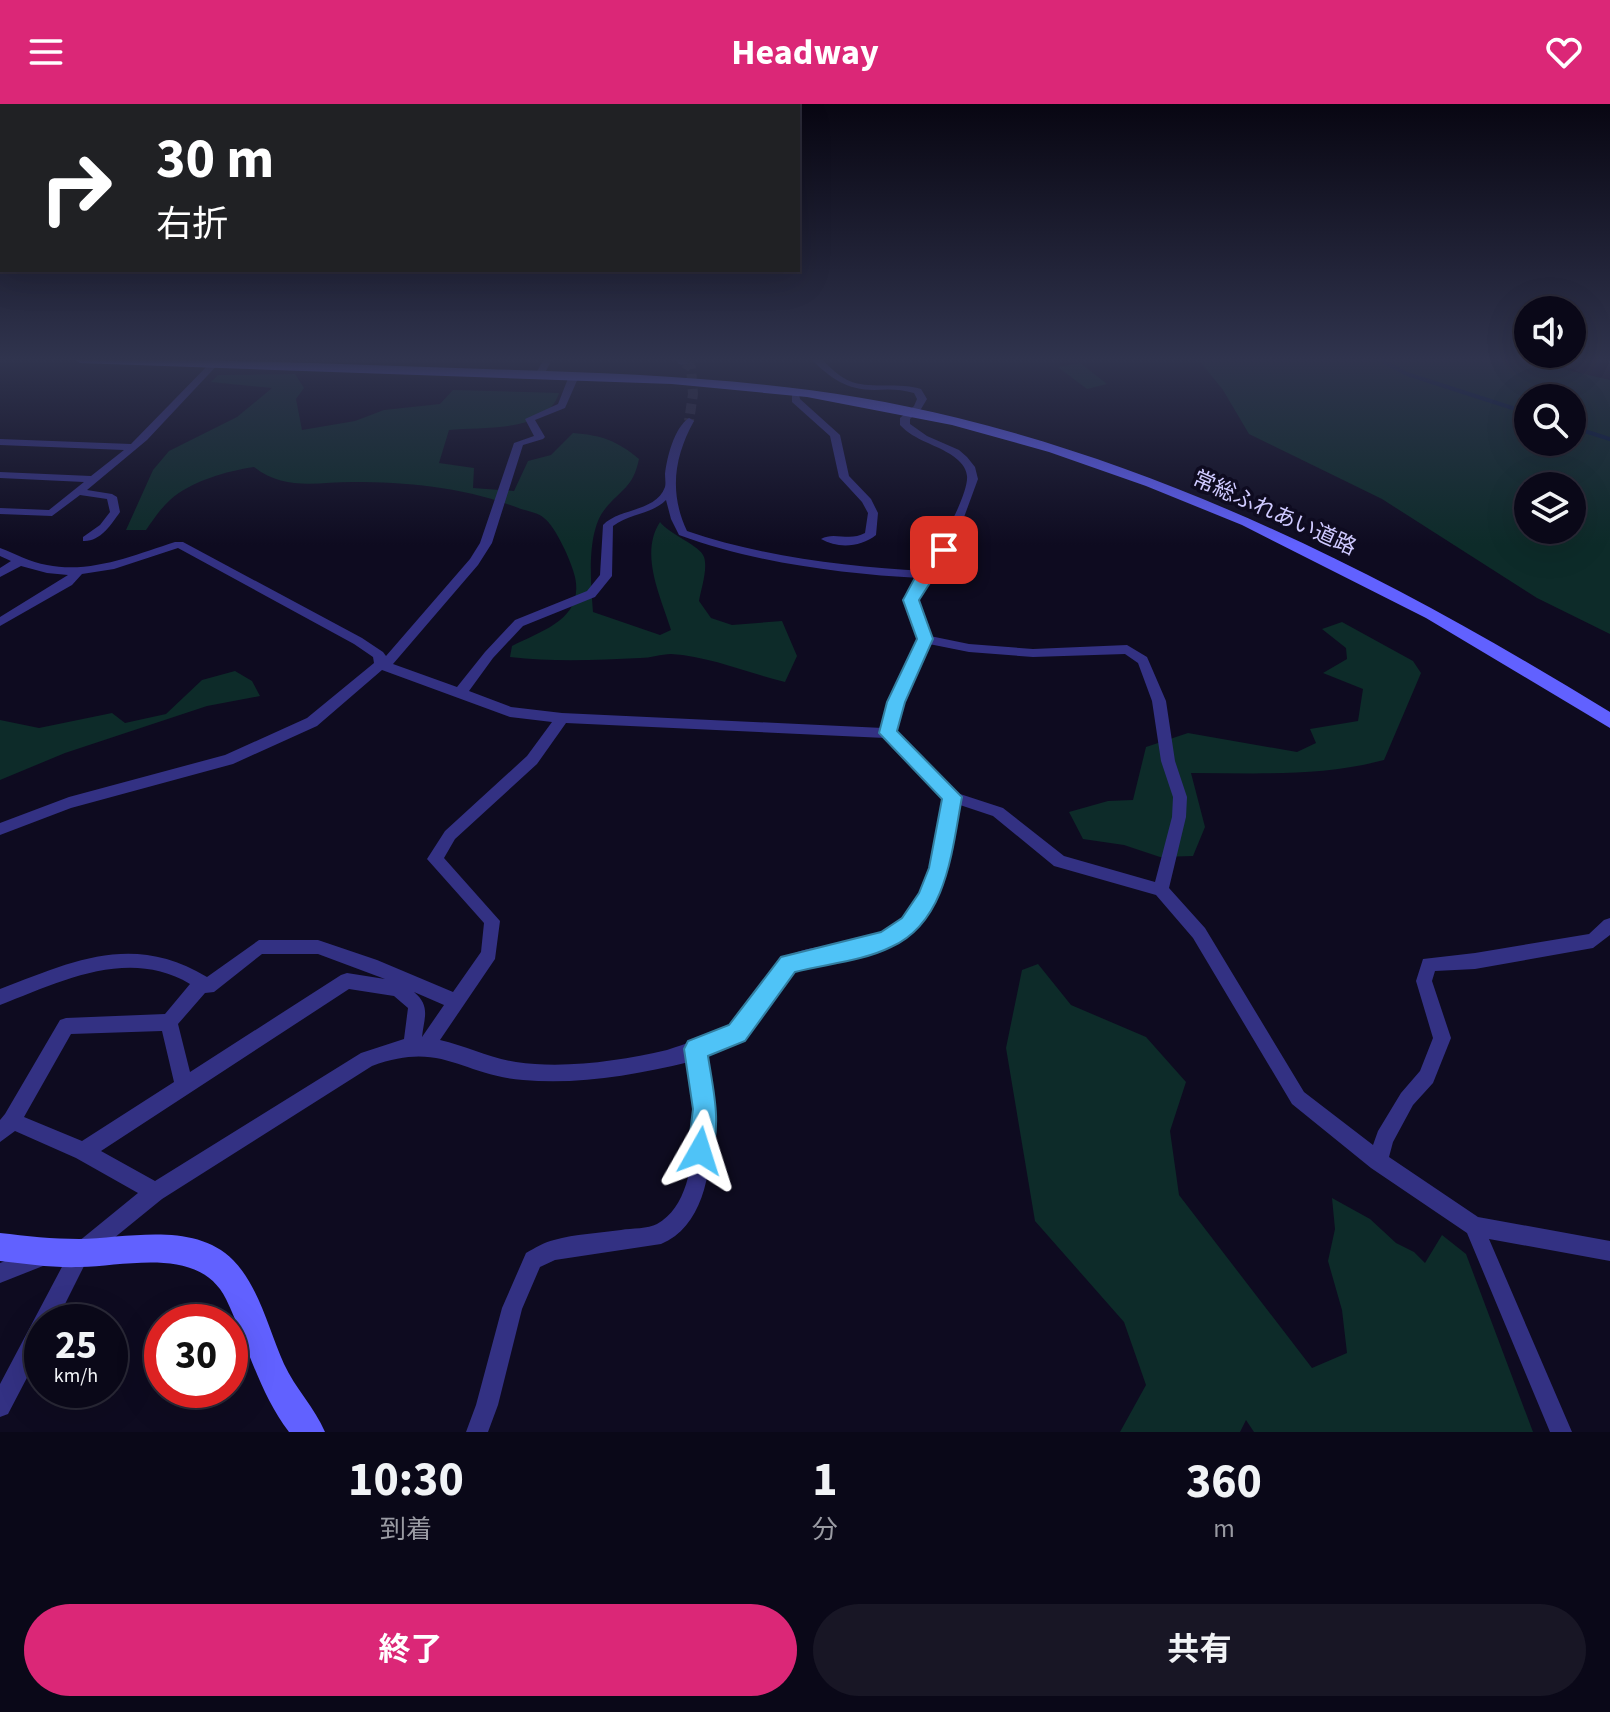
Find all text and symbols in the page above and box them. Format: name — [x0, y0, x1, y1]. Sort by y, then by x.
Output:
text: Headway — [731, 27, 879, 78]
icon: menu — [24, 30, 68, 74]
icon: heart — [1542, 30, 1586, 74]
text: 30 m — [156, 120, 274, 199]
icon: right — [24, 136, 128, 240]
text: 右折 — [156, 199, 228, 250]
map controls — [1514, 296, 1586, 544]
button: sound — [1514, 296, 1586, 368]
button: search — [1514, 384, 1586, 456]
street label: 常総ふれあい道路 — [1188, 463, 1362, 563]
button: layers — [1514, 472, 1586, 544]
pin — [910, 516, 978, 584]
icon: arrive — [922, 528, 966, 572]
position arrow — [658, 1109, 742, 1193]
speed limit sign: 30 — [144, 1304, 248, 1408]
text: 25 — [55, 1317, 97, 1374]
text: km/h — [54, 1362, 98, 1390]
text: 10:30 — [348, 1446, 464, 1514]
text: 1 — [812, 1446, 838, 1514]
text: 360 — [1186, 1448, 1262, 1516]
text: m — [1213, 1510, 1235, 1547]
text: 到着 — [380, 1511, 432, 1548]
text: 分 — [812, 1511, 838, 1548]
button: 終了 — [24, 1604, 797, 1696]
button: 共有 — [813, 1604, 1586, 1696]

